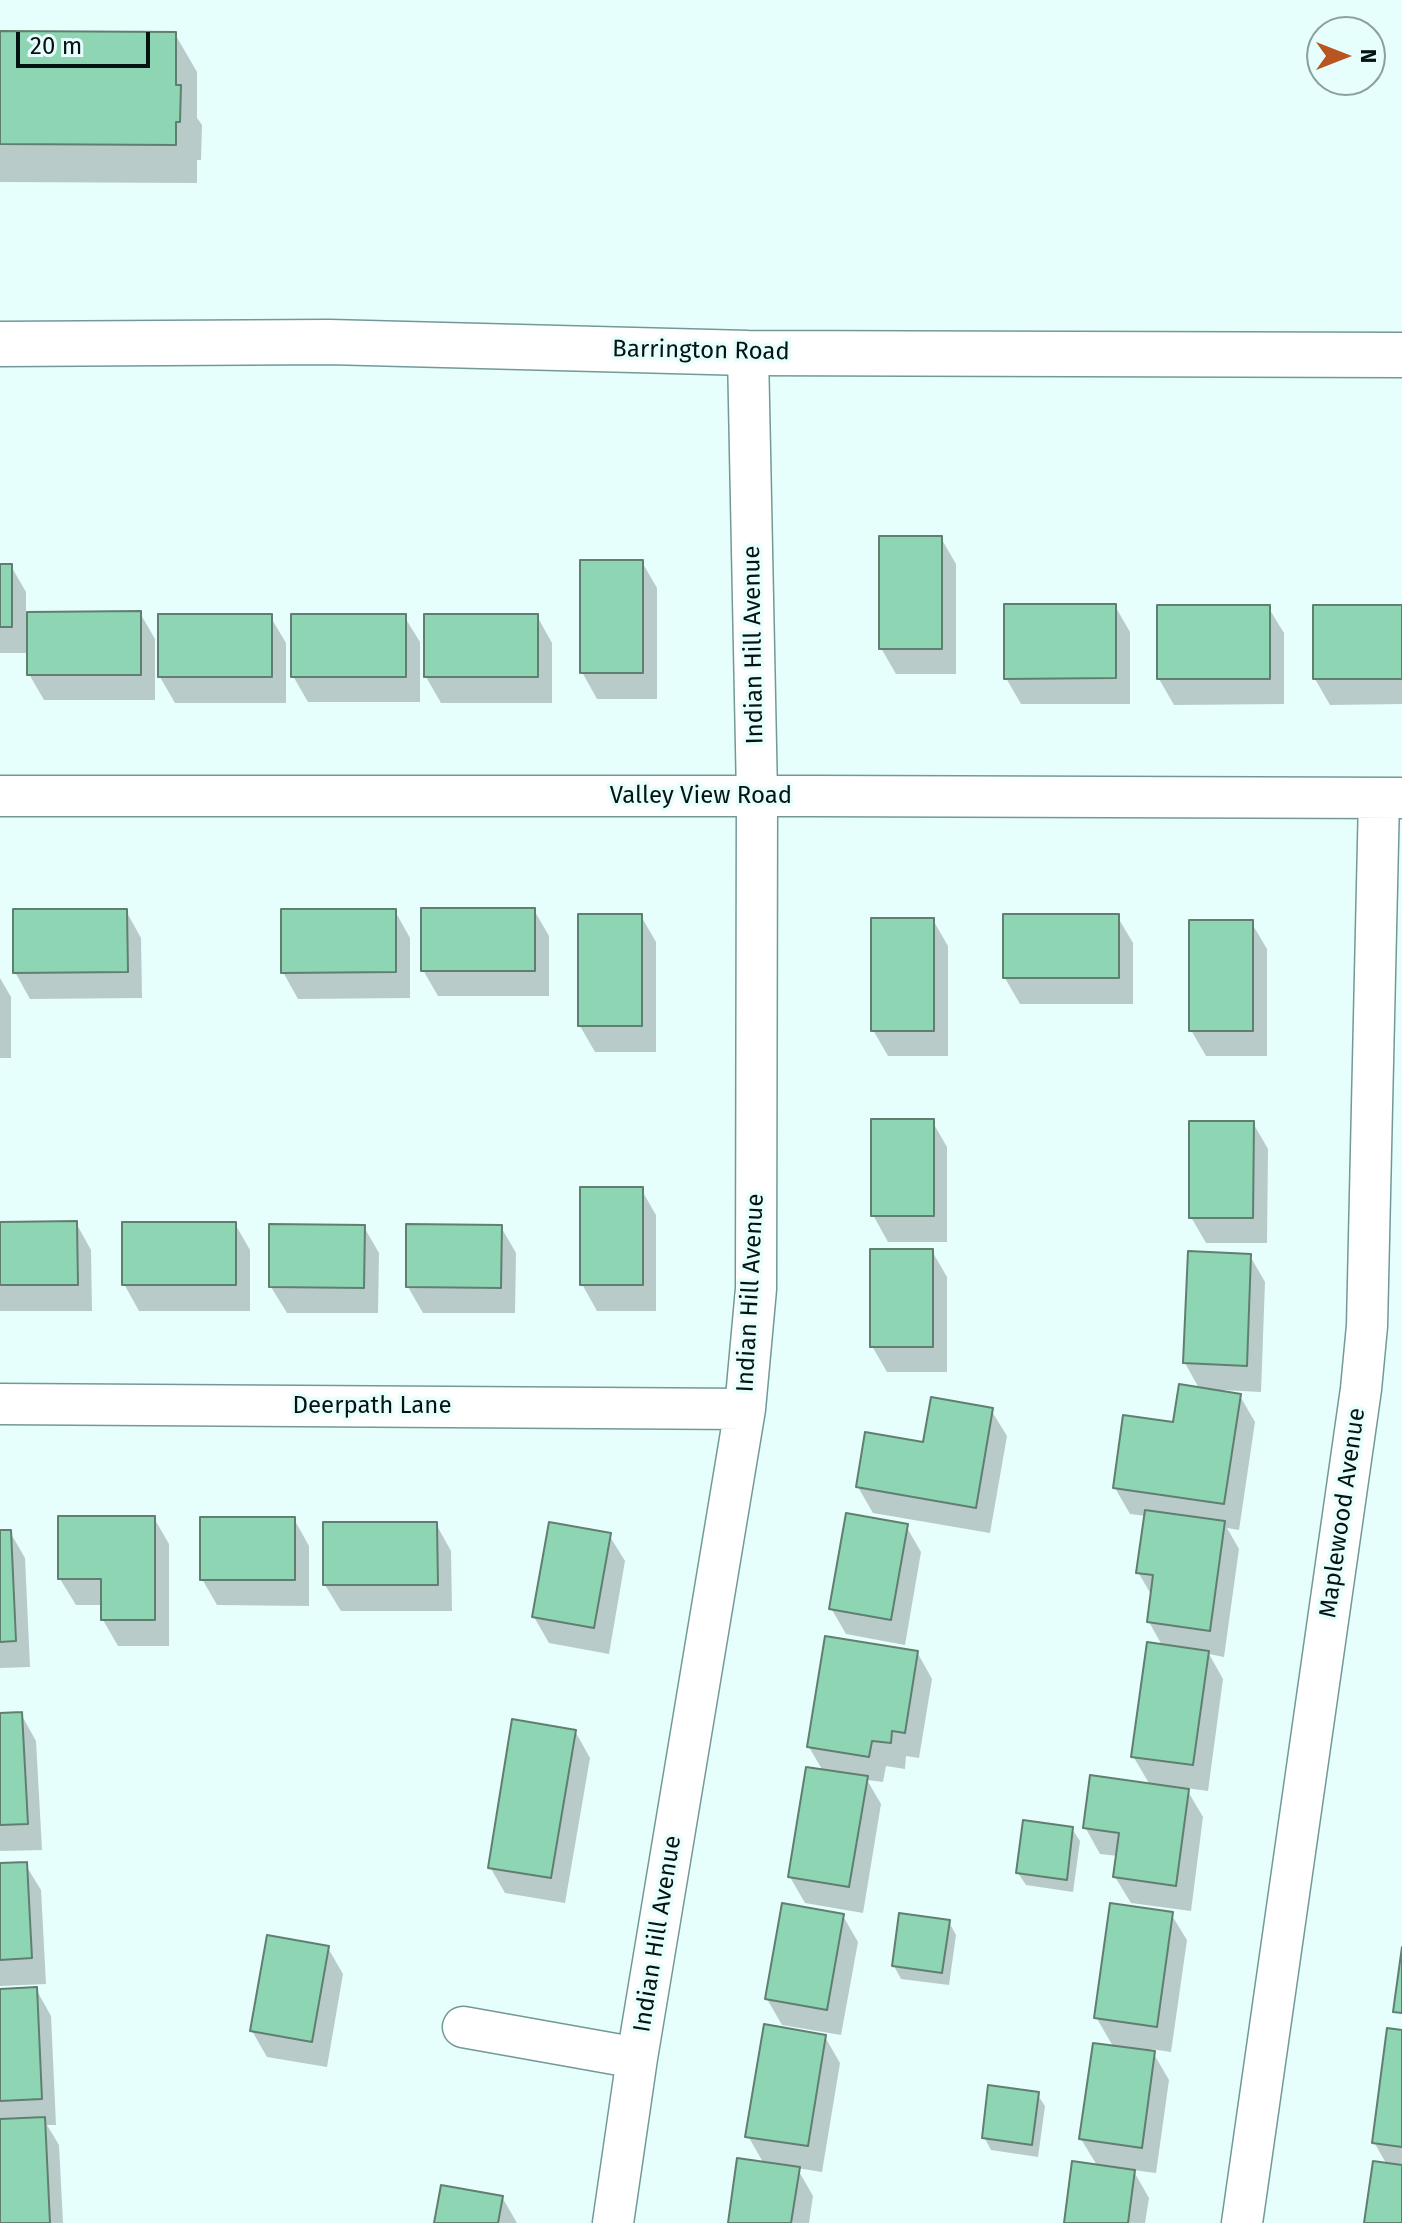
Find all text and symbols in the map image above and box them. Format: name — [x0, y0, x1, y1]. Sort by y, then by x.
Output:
scale bar — [20, 16, 154, 66]
north arrow — [1306, 16, 1386, 96]
text: 20 m — [30, 32, 82, 60]
text: N — [1355, 49, 1382, 63]
street label: Barrington Road — [612, 335, 790, 367]
street label: Indian Hill Avenue — [738, 545, 770, 745]
street label: Valley View Road — [610, 782, 792, 810]
street label: Indian Hill Avenue — [731, 1193, 771, 1393]
street label: Deerpath Lane — [293, 1392, 451, 1420]
street label: Maplewood Avenue — [1314, 1406, 1372, 1620]
street label: Indian Hill Avenue — [628, 1834, 688, 2034]

